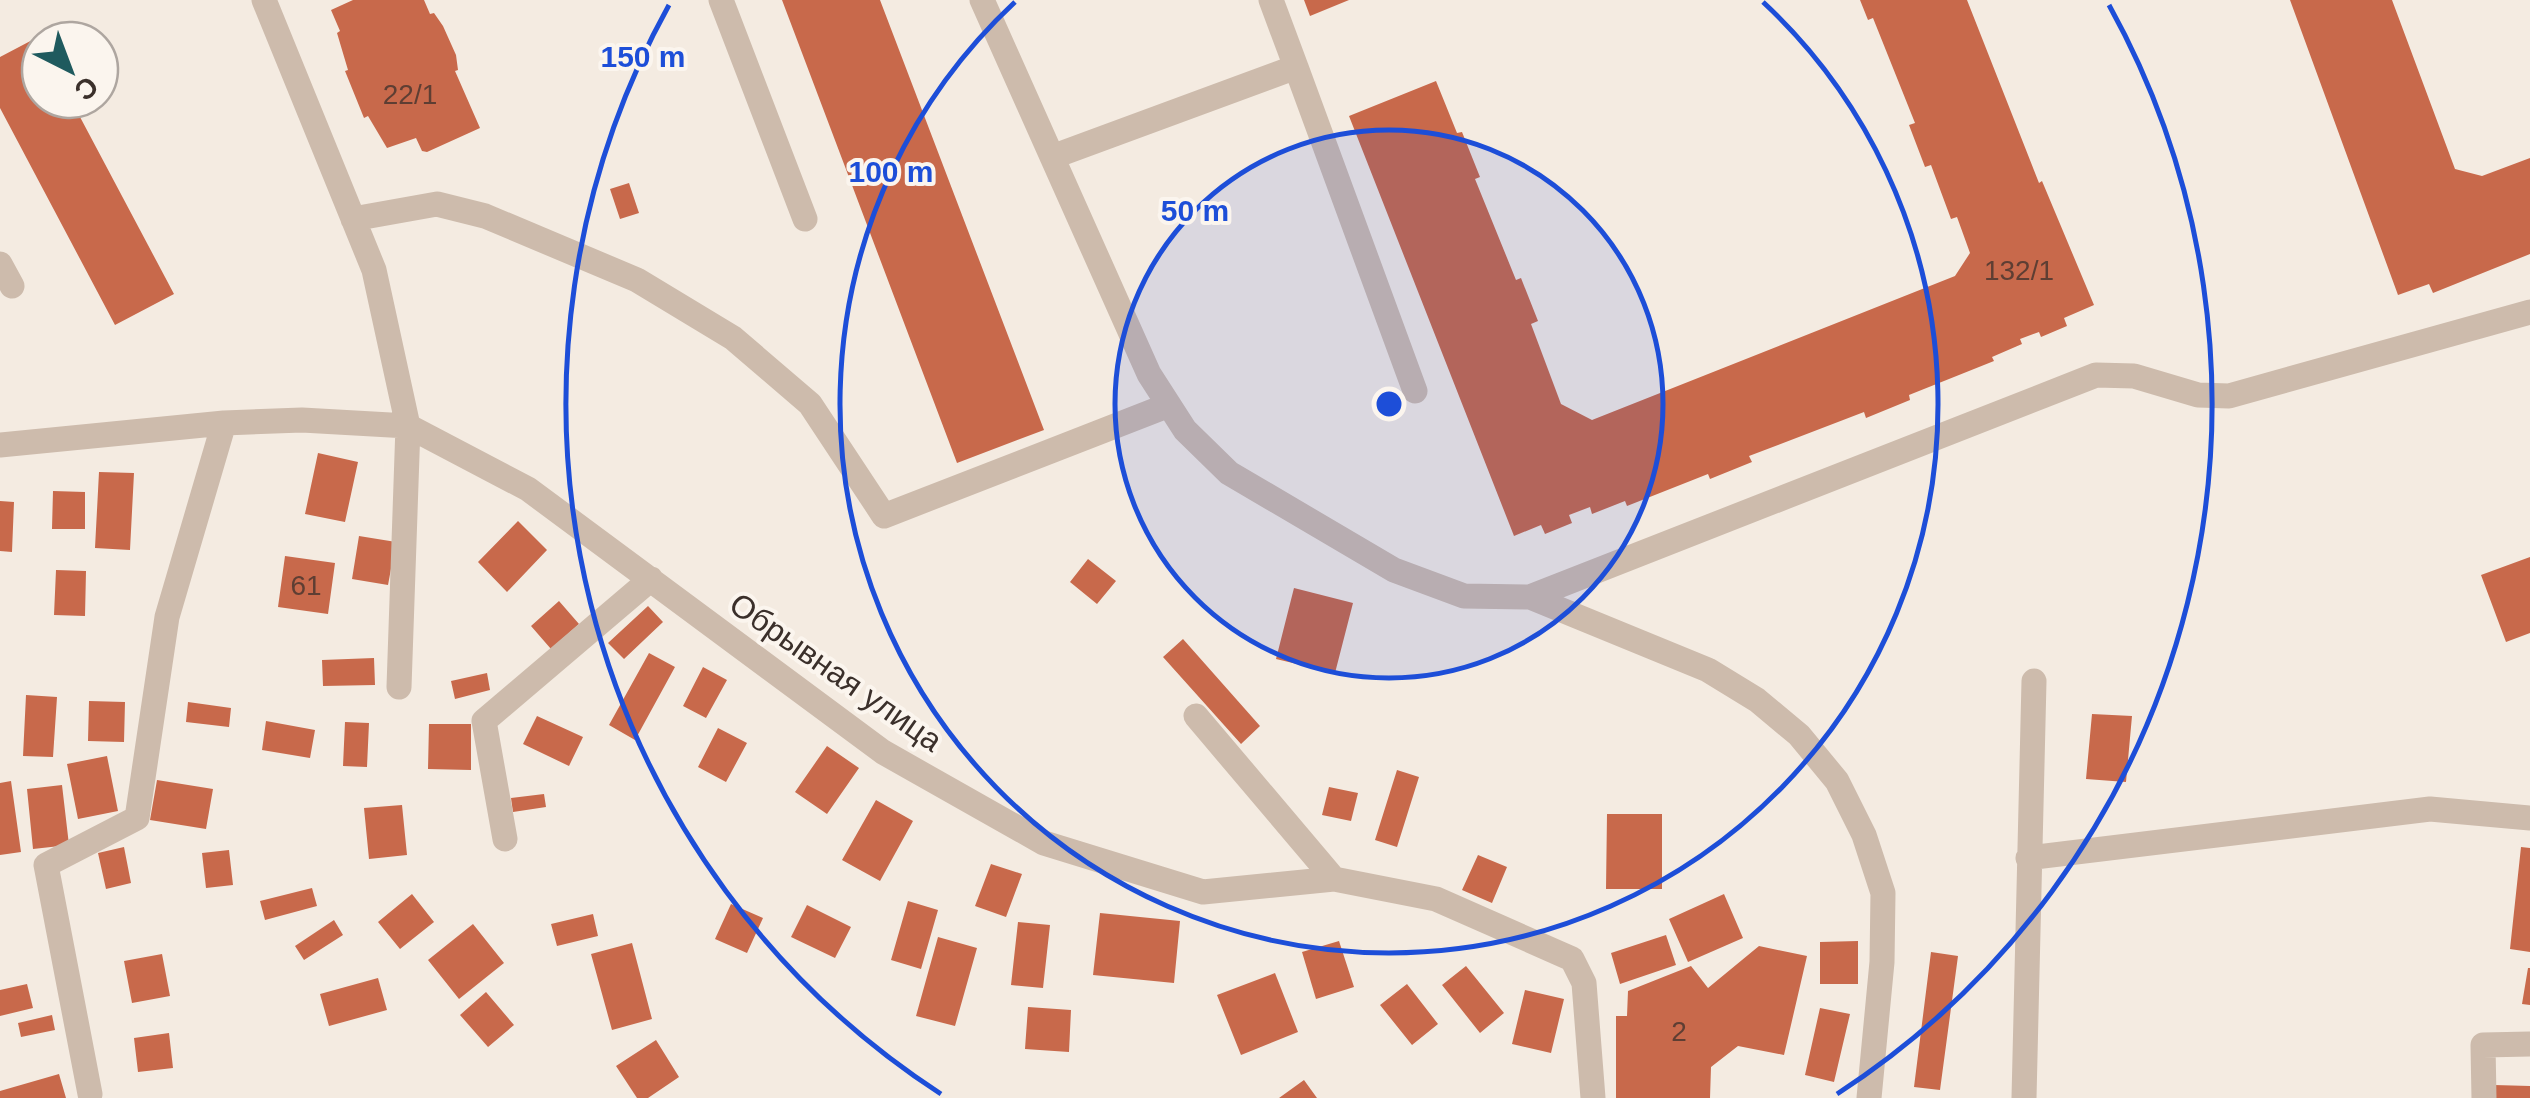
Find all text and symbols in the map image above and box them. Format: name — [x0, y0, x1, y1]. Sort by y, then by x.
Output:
north arrow — [20, 20, 120, 120]
text: 150 m — [600, 40, 686, 73]
text: С — [69, 70, 104, 106]
house number: 22/1 — [383, 79, 437, 110]
text: 100 m — [848, 155, 934, 188]
text: 50 m — [1161, 194, 1229, 227]
house number: 132/1 — [1984, 255, 2054, 286]
centre of rings — [1371, 386, 1407, 422]
house number: 61 — [290, 570, 322, 601]
street label: Обрывная улица — [723, 585, 949, 759]
house number: 2 — [1671, 1016, 1687, 1047]

